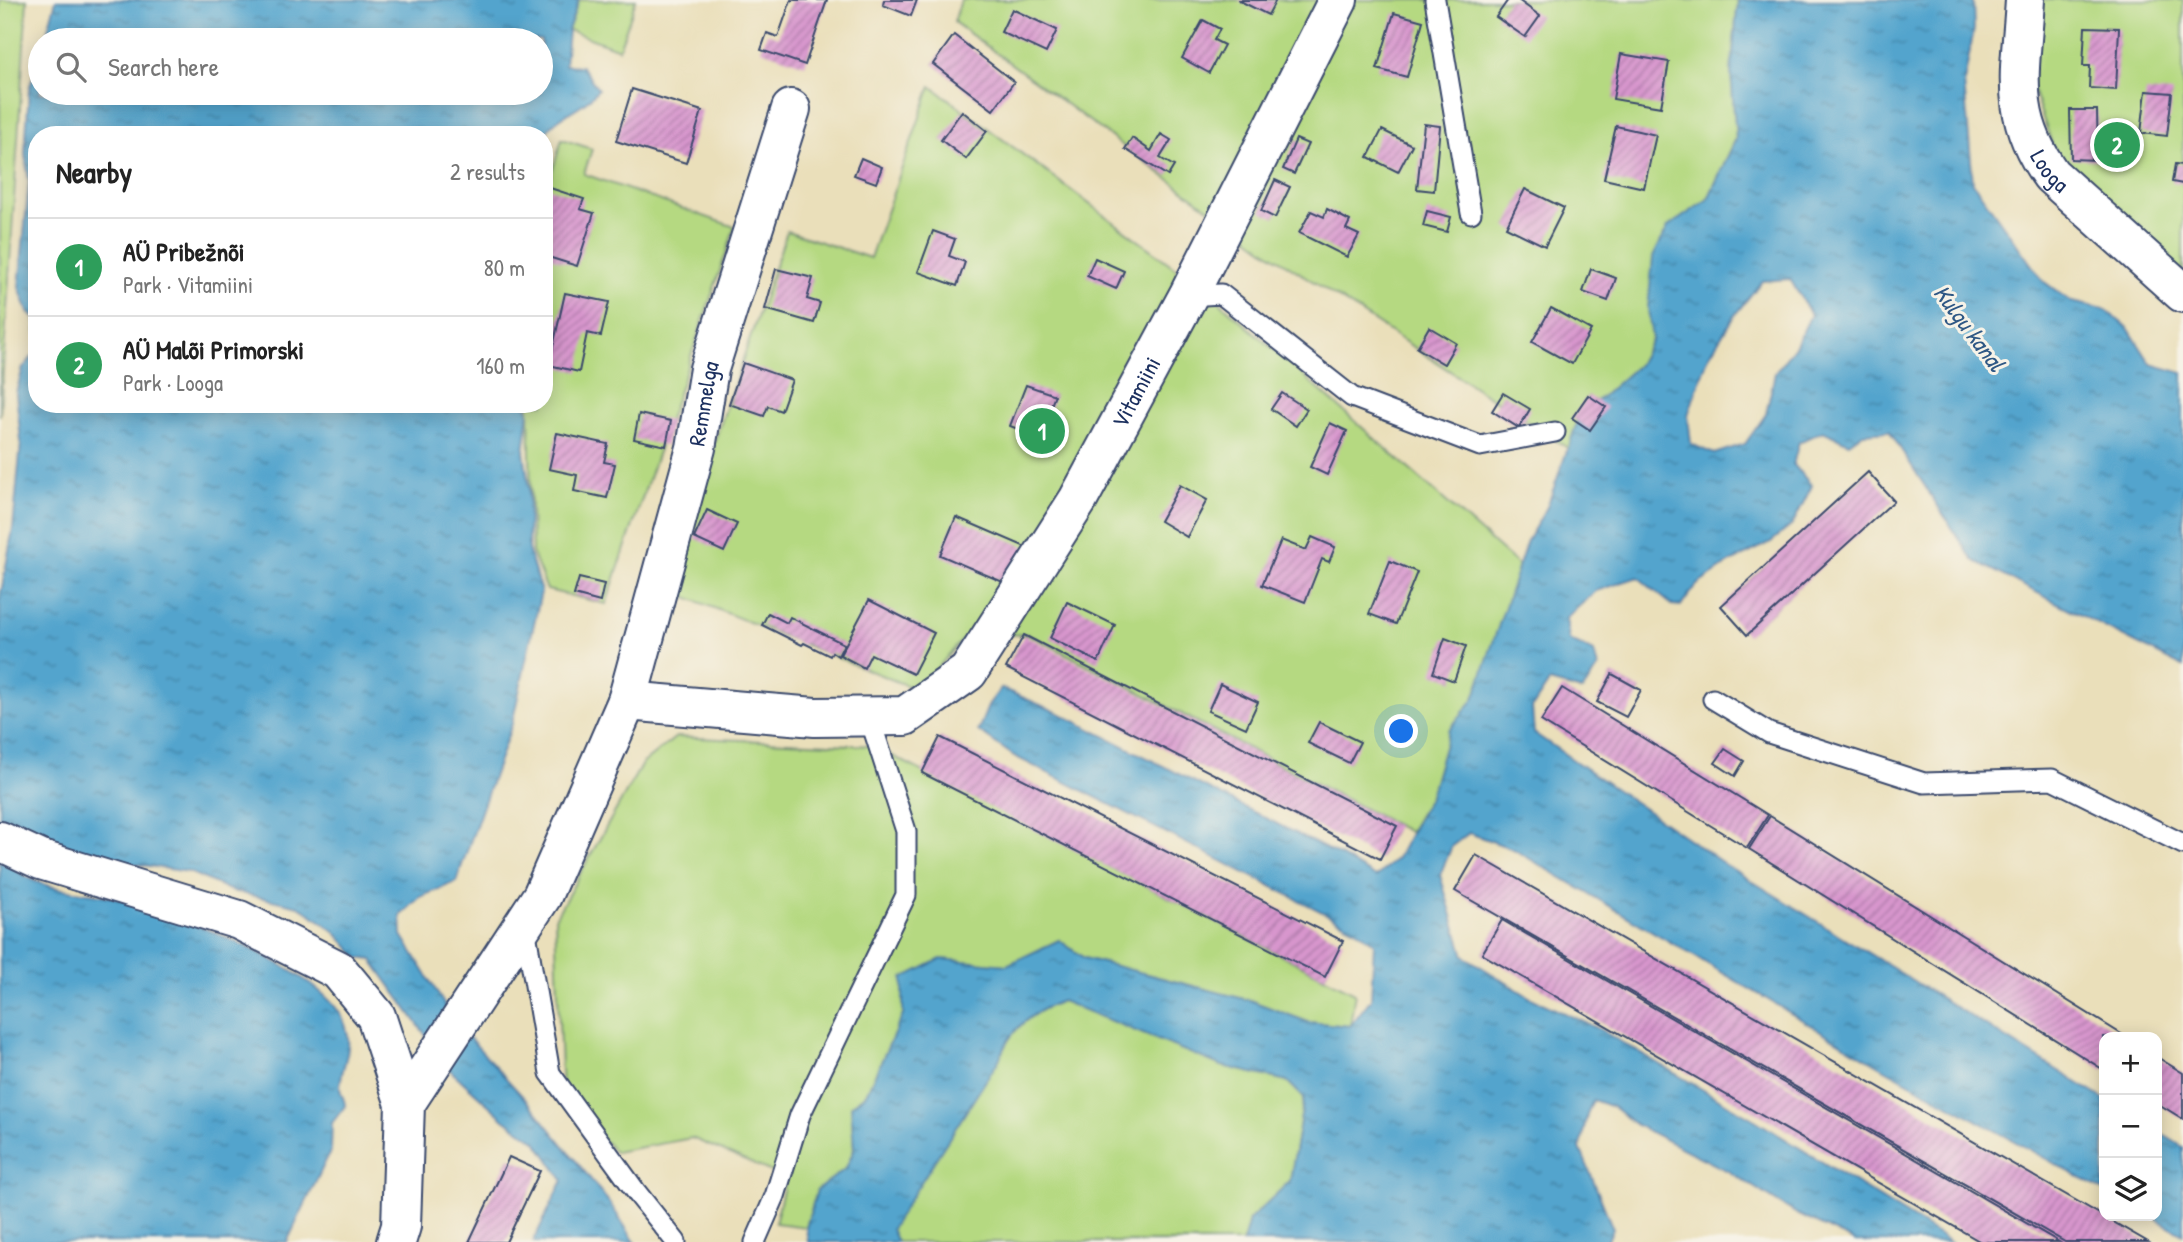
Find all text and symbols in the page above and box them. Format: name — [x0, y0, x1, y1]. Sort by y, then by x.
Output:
search box — [28, 28, 553, 105]
icon: search — [52, 48, 90, 86]
text: Search here — [108, 49, 219, 84]
pin: 2 — [2094, 119, 2140, 171]
street label: Looga — [2023, 144, 2076, 199]
text: Nearby — [56, 152, 132, 192]
text: 2 results — [450, 156, 525, 187]
text: AÜ Pribežnõi — [123, 234, 245, 269]
text: 1 — [75, 252, 83, 283]
text: 80 m — [484, 252, 525, 283]
text: Park · Vitamiini — [123, 269, 253, 300]
water label: Kulgu kanal — [1926, 278, 2014, 379]
text: AÜ Malõi Primorski — [123, 332, 304, 367]
text: 2 — [74, 350, 84, 381]
text: 160 m — [476, 350, 525, 381]
street label: Vitamiini — [1104, 351, 1167, 433]
street label: Remmelga — [681, 357, 726, 448]
text: Park · Looga — [123, 367, 223, 398]
pin: 1 — [1019, 405, 1065, 457]
your location — [1384, 714, 1418, 748]
map controls — [2099, 1032, 2162, 1221]
button: + — [2099, 1032, 2162, 1095]
button: − — [2099, 1095, 2162, 1158]
button: layers — [2099, 1158, 2162, 1221]

